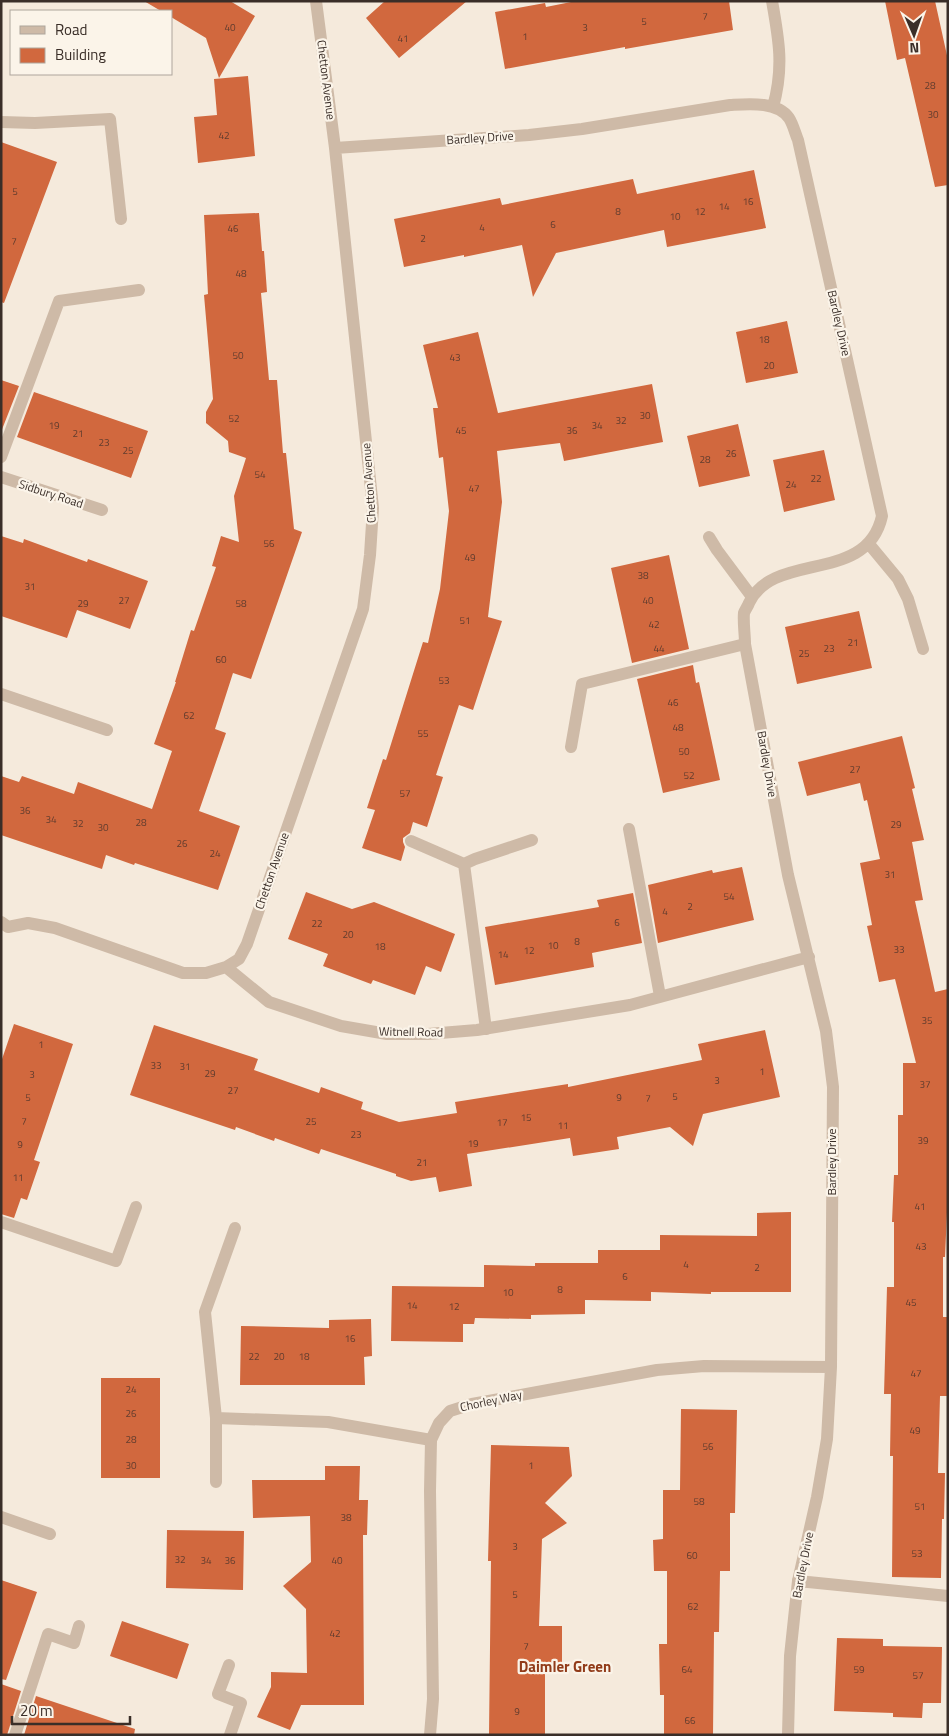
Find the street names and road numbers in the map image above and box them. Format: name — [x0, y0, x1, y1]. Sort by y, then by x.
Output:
street label: Chetton Avenue — [312, 39, 341, 121]
street label: Bardley Drive — [446, 126, 514, 149]
street label: Bardley Drive — [823, 288, 856, 358]
street label: Chetton Avenue — [356, 442, 381, 524]
street label: Sidbury Road — [16, 474, 86, 513]
street label: Bardley Drive — [752, 729, 783, 799]
street label: Chetton Avenue — [249, 830, 294, 912]
street label: Witnell Road — [379, 1021, 443, 1042]
street label: Bardley Drive — [822, 1128, 841, 1196]
street label: Chorley Way — [458, 1385, 524, 1416]
street label: Bardley Drive — [787, 1530, 818, 1600]

